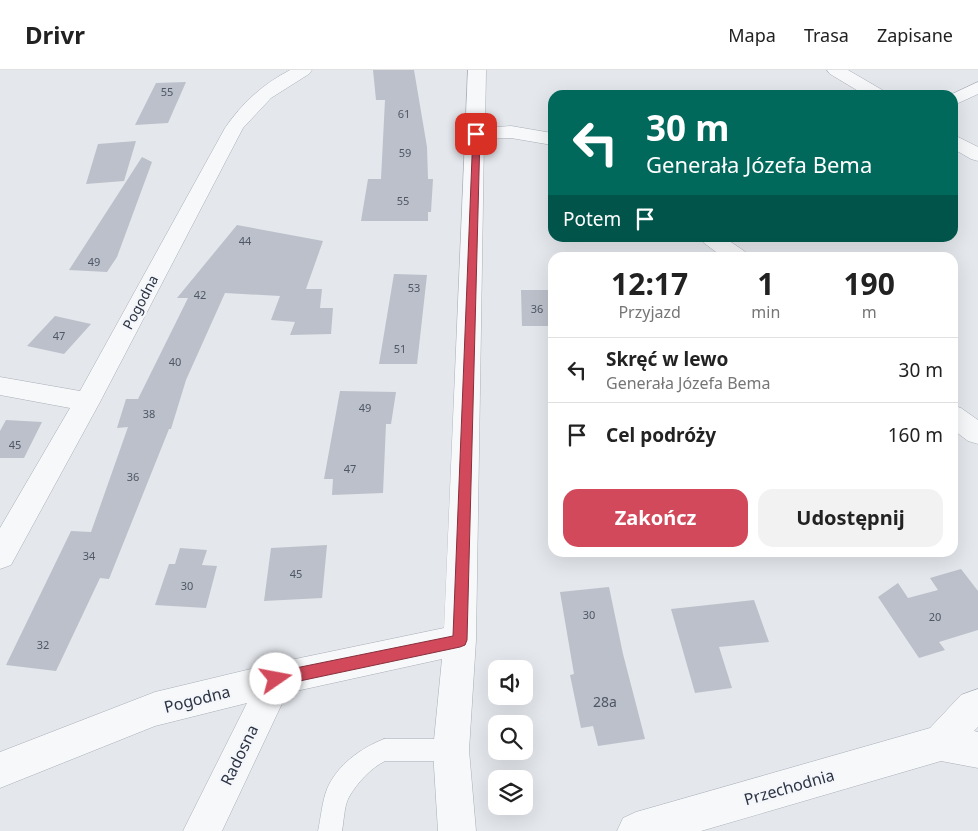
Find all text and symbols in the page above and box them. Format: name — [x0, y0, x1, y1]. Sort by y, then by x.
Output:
text: Drivr — [25, 18, 85, 51]
text: Mapa — [728, 23, 776, 47]
text: Trasa — [804, 23, 849, 47]
text: Zapisane — [877, 23, 953, 47]
house number: 55 — [161, 84, 173, 99]
text: 30 m — [646, 104, 729, 151]
house number: 61 — [398, 106, 410, 121]
icon: left — [563, 110, 628, 175]
pin — [455, 113, 497, 155]
icon: arrive — [462, 120, 490, 148]
house number: 59 — [399, 145, 411, 160]
text: Generała Józefa Bema — [646, 149, 872, 179]
house number: 55 — [397, 193, 409, 208]
icon: arrive — [631, 205, 659, 233]
text: Potem — [563, 206, 621, 232]
house number: 44 — [239, 233, 252, 248]
house number: 49 — [88, 254, 100, 269]
text: 12:17 — [611, 263, 688, 304]
text: 1 — [757, 263, 774, 304]
text: 190 — [843, 263, 895, 304]
street label: Pogodna — [118, 271, 162, 333]
house number: 53 — [408, 280, 420, 295]
house number: 42 — [194, 287, 206, 302]
house number: 36 — [531, 301, 543, 316]
text: Przyjazd — [618, 301, 681, 323]
text: min — [751, 301, 780, 323]
text: m — [862, 301, 877, 323]
house number: 47 — [53, 328, 65, 343]
house number: 51 — [394, 341, 406, 356]
text: Skręć w lewo — [606, 346, 728, 372]
house number: 40 — [169, 354, 181, 369]
icon: left — [563, 356, 591, 384]
text: 30 m — [899, 357, 943, 383]
text: Generała Józefa Bema — [606, 372, 771, 394]
house number: 49 — [359, 400, 371, 415]
house number: 38 — [143, 406, 155, 421]
icon: arrive — [563, 421, 591, 449]
text: Cel podróży — [606, 422, 716, 448]
text: 160 m — [888, 422, 943, 448]
house number: 45 — [9, 437, 21, 452]
house number: 47 — [344, 461, 356, 476]
house number: 36 — [127, 469, 139, 484]
button: Zakończ — [563, 489, 748, 547]
button: Udostępnij — [758, 489, 943, 547]
house number: 34 — [83, 548, 96, 563]
house number: 45 — [290, 566, 302, 581]
house number: 30 — [181, 578, 193, 593]
house number: 30 — [583, 607, 595, 622]
house number: 20 — [929, 609, 941, 624]
house number: 32 — [37, 637, 49, 652]
position arrow — [249, 652, 301, 704]
map controls — [488, 660, 533, 815]
button: sound — [488, 660, 533, 705]
street label: Pogodna — [162, 680, 232, 718]
house number: 28a — [593, 692, 617, 711]
button: search — [488, 715, 533, 760]
street label: Radosna — [215, 721, 263, 789]
street label: Przechodnia — [741, 764, 837, 810]
button: layers — [488, 770, 533, 815]

